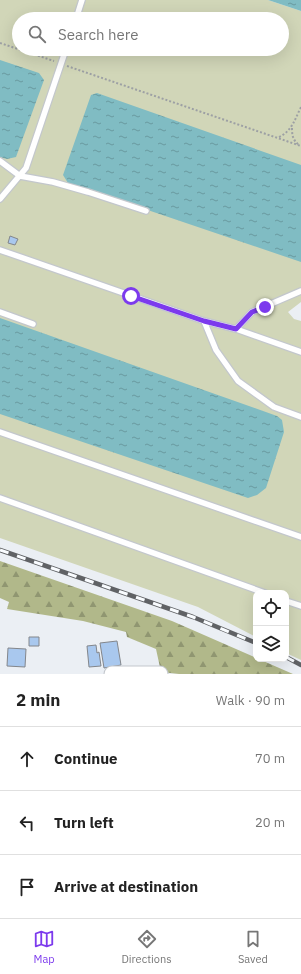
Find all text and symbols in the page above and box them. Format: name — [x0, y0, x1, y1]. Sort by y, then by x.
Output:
search box — [12, 12, 289, 56]
icon: search — [26, 23, 48, 45]
text: Search here — [58, 25, 138, 44]
route start — [122, 287, 140, 305]
route end — [256, 298, 274, 316]
map controls — [253, 590, 289, 662]
button: locate — [253, 590, 289, 626]
button: layers — [253, 626, 289, 662]
text: 2 min — [16, 689, 60, 711]
text: Walk · 90 m — [216, 692, 285, 709]
icon: ahead — [16, 748, 38, 770]
text: Continue — [54, 749, 118, 768]
text: 70 m — [255, 750, 285, 767]
icon: left — [16, 812, 38, 834]
text: Turn left — [54, 813, 114, 832]
text: 20 m — [255, 814, 285, 831]
icon: arrive — [16, 876, 38, 898]
text: Arrive at destination — [54, 877, 198, 896]
tab: Map — [33, 928, 55, 966]
tab: Directions — [121, 928, 172, 966]
tab: Saved — [238, 928, 268, 966]

